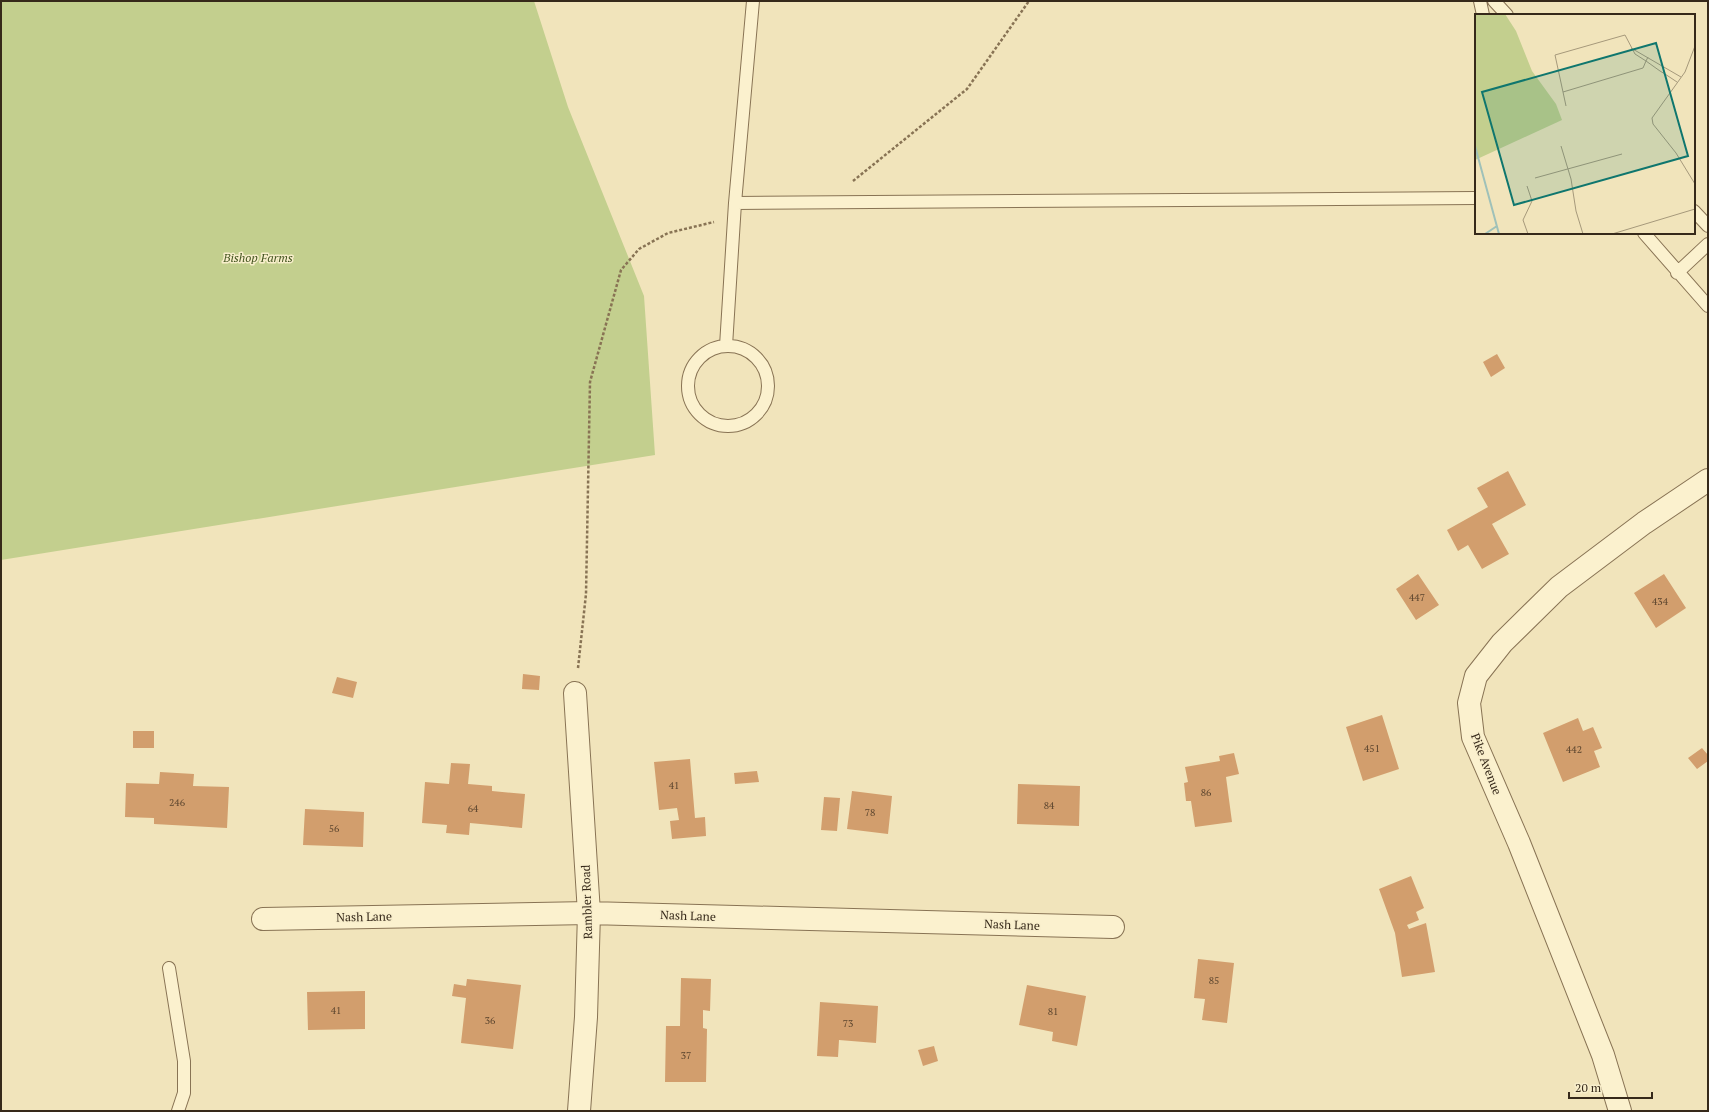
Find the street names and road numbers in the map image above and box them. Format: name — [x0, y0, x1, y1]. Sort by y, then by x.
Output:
street label: Pike Avenue — [1468, 731, 1505, 797]
street label: Rambler Road — [578, 864, 595, 940]
street label: Nash Lane — [660, 907, 716, 924]
street label: Nash Lane — [336, 909, 392, 924]
street label: Nash Lane — [984, 916, 1040, 933]

